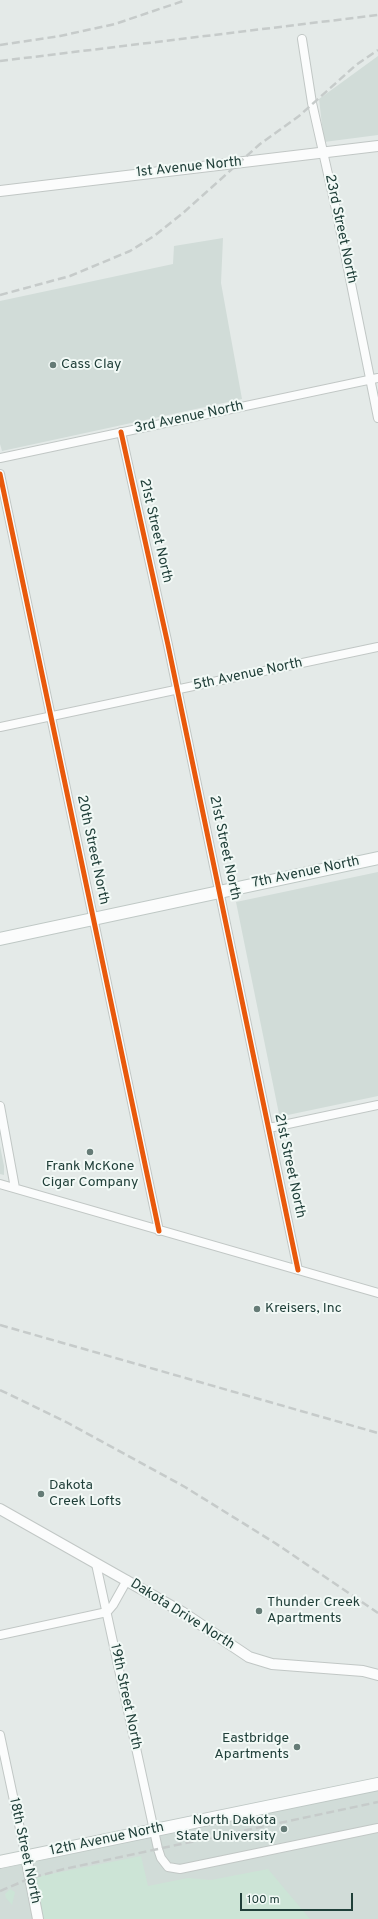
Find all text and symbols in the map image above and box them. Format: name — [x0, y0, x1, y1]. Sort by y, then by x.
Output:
street label: 1st Avenue North — [135, 154, 243, 182]
street label: 23rd Street North — [320, 173, 360, 285]
place label: Cass Clay — [61, 357, 121, 373]
marker: Cass Clay — [48, 360, 58, 370]
street label: 3rd Avenue North — [133, 398, 245, 438]
street label: 21st Street North — [135, 477, 175, 585]
street label: 5th Avenue North — [192, 655, 304, 695]
street label: 20th Street North — [72, 794, 112, 906]
street label: 21st Street North — [205, 794, 243, 902]
street label: 7th Avenue North — [251, 853, 361, 893]
street label: 21st Street North — [270, 1112, 308, 1220]
marker: Frank McKone Cigar Company — [85, 1147, 95, 1157]
place label: Frank McKone Cigar Company — [42, 1159, 138, 1192]
place label: Kreisers, Inc — [265, 1301, 342, 1317]
marker: Kreisers, Inc — [252, 1304, 262, 1314]
place label: Dakota Creek Lofts — [49, 1478, 121, 1510]
marker: Dakota Creek Lofts — [36, 1489, 46, 1499]
street label: Dakota Drive North — [127, 1576, 237, 1654]
place label: Thunder Creek Apartments — [267, 1595, 360, 1628]
marker: Thunder Creek Apartments — [254, 1606, 264, 1616]
street label: 19th Street North — [106, 1643, 144, 1751]
place label: Eastbridge Apartments — [214, 1731, 289, 1764]
marker: Eastbridge Apartments — [292, 1742, 302, 1752]
street label: 18th Street North — [5, 1797, 43, 1905]
place label: North Dakota State University — [176, 1813, 276, 1846]
street label: 12th Avenue North — [48, 1820, 166, 1860]
marker: North Dakota State University — [279, 1824, 289, 1834]
scale bar — [242, 1885, 355, 1911]
text: 100 m — [247, 1892, 280, 1908]

